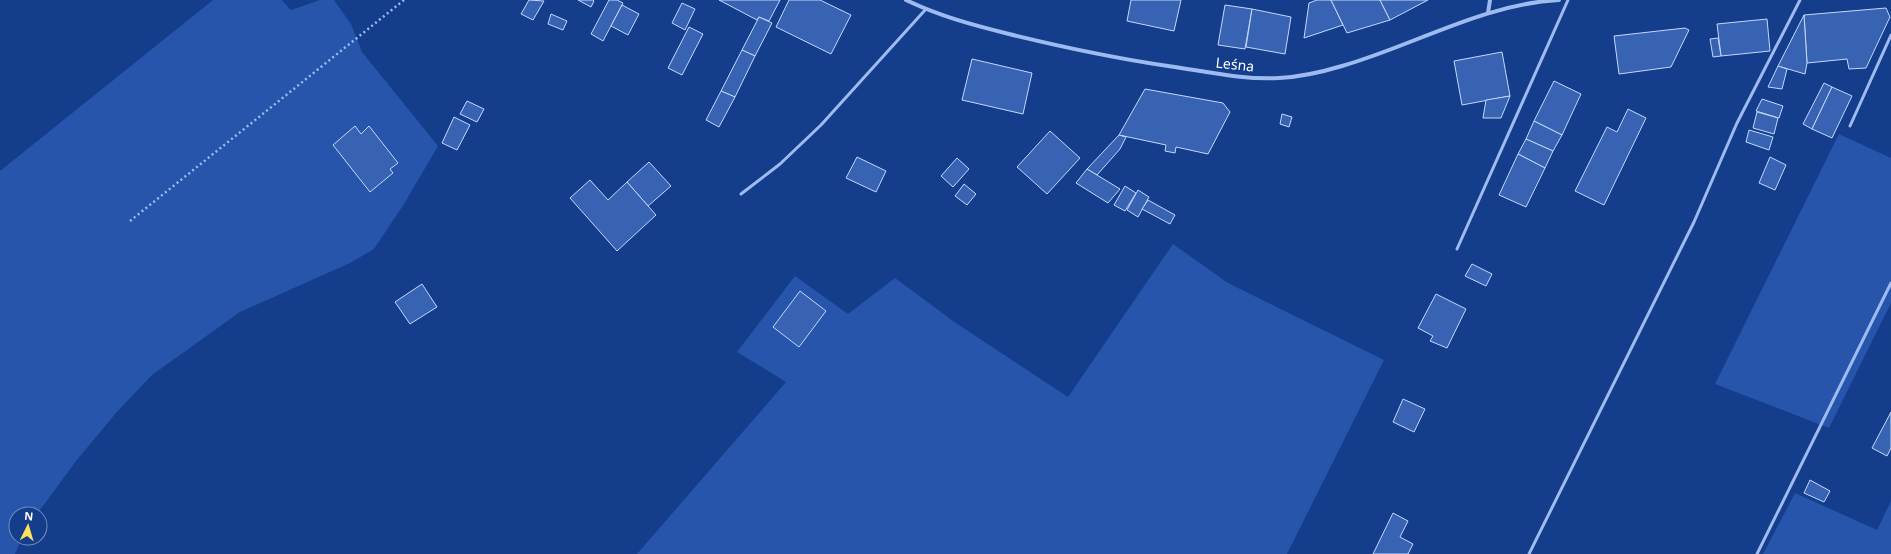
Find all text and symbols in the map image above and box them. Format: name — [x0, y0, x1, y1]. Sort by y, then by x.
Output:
street label: Leśna — [1215, 53, 1255, 75]
north arrow — [8, 506, 48, 546]
text: N — [24, 508, 34, 523]

